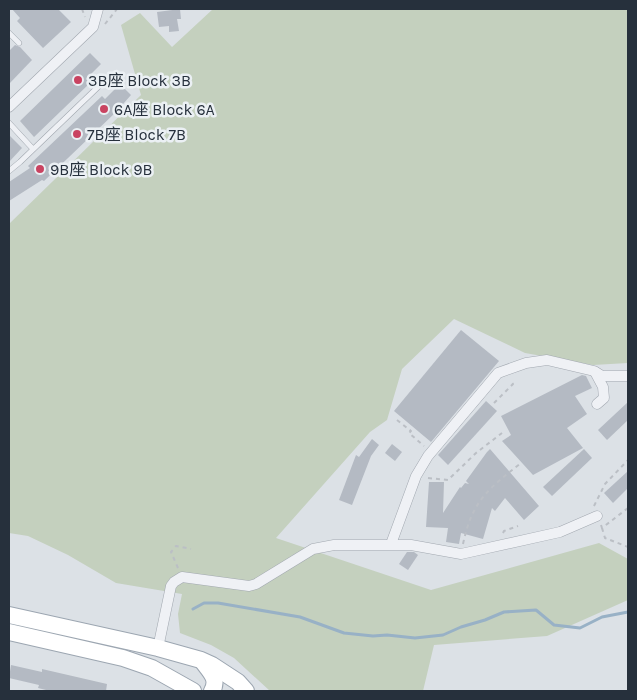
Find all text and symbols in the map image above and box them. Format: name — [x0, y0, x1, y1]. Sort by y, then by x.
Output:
place label: 3B座 Block 3B — [88, 71, 191, 90]
marker: 3B座 Block 3B — [72, 74, 84, 86]
place label: 6A座 Block 6A — [114, 100, 215, 119]
marker: 6A座 Block 6A — [98, 103, 110, 115]
place label: 7B座 Block 7B — [87, 125, 186, 144]
marker: 7B座 Block 7B — [71, 128, 83, 140]
place label: 9B座 Block 9B — [50, 160, 153, 179]
marker: 9B座 Block 9B — [34, 163, 46, 175]

